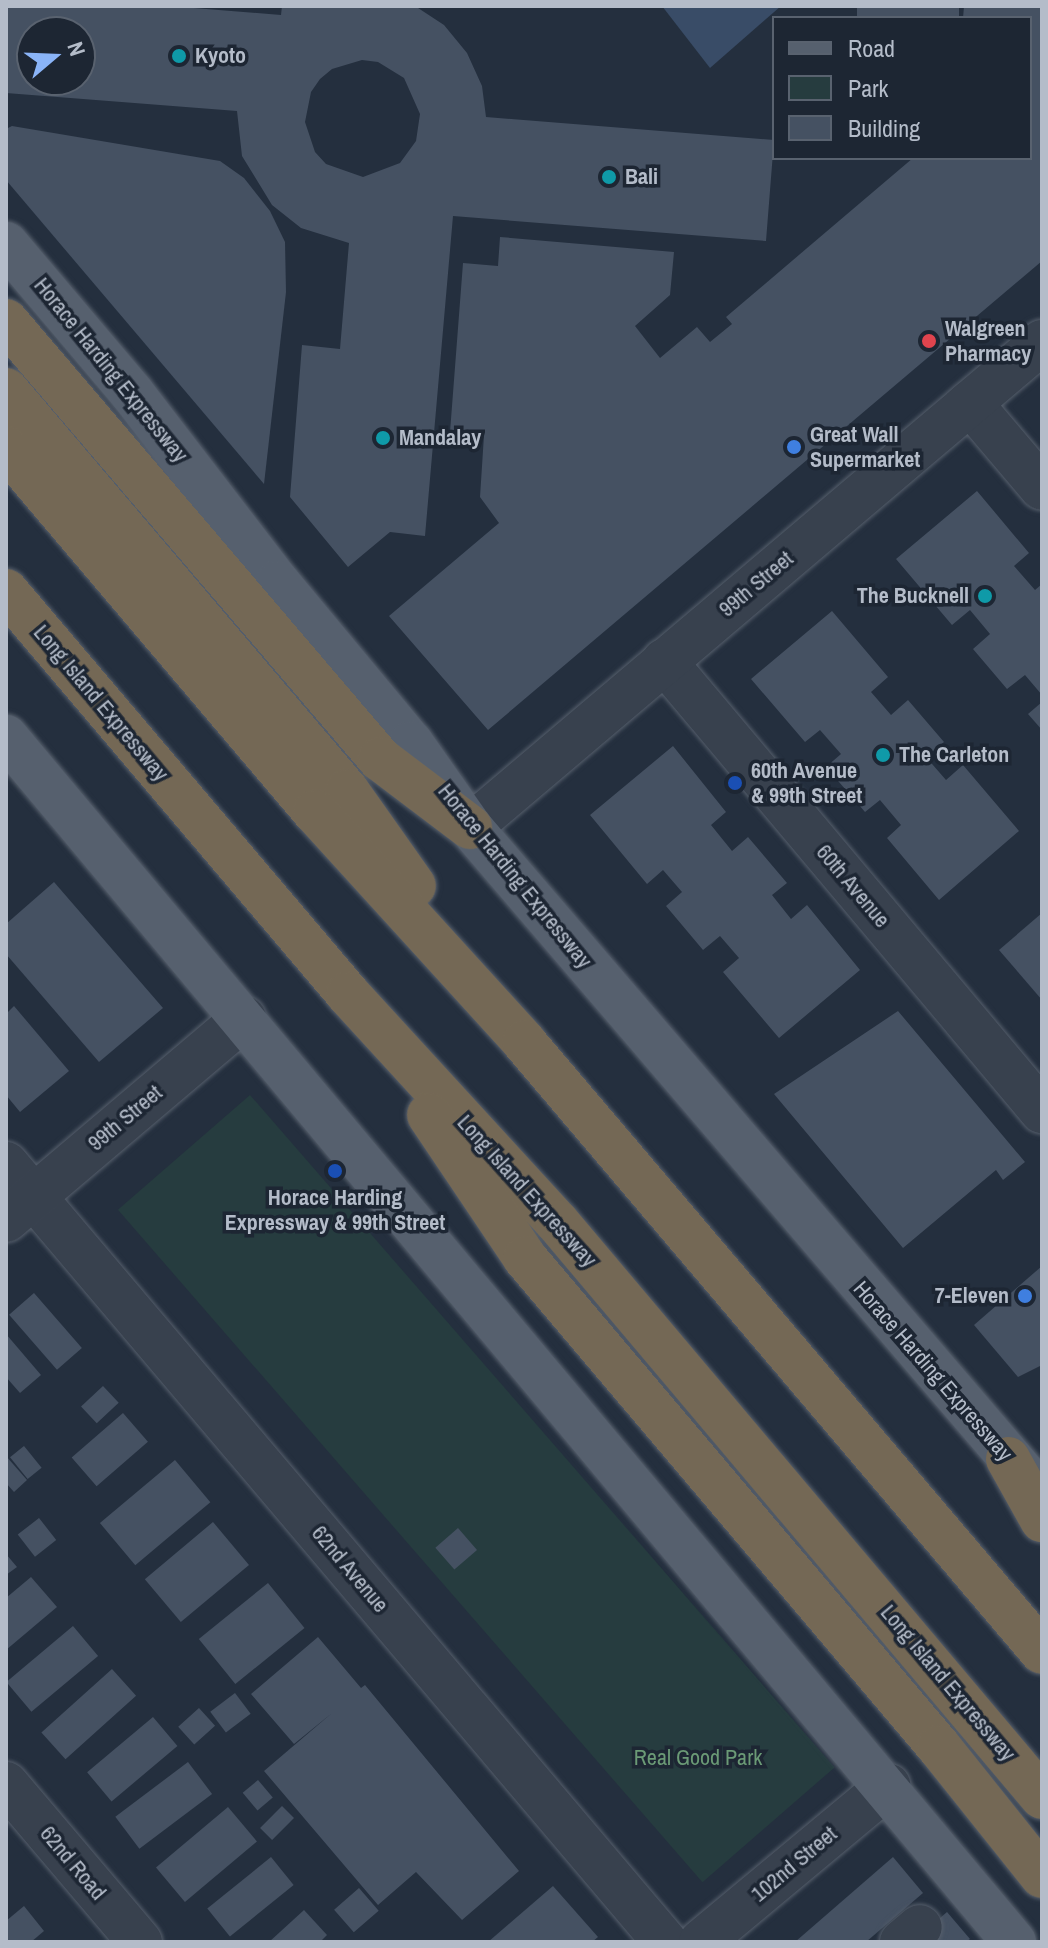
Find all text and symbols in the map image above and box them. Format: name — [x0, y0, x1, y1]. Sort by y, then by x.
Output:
north arrow — [16, 16, 96, 96]
legend — [772, 16, 1032, 160]
text: Road — [848, 32, 895, 64]
text: N — [60, 38, 93, 60]
place label: Kyoto — [195, 43, 246, 69]
marker: Kyoto — [170, 47, 188, 65]
text: Park — [848, 72, 888, 104]
text: Building — [848, 112, 920, 144]
place label: Bali — [625, 164, 658, 190]
marker: Bali — [600, 168, 618, 186]
street label: Horace Harding Expressway — [28, 272, 194, 468]
place label: Walgreen Pharmacy — [945, 315, 1031, 366]
marker: Walgreen Pharmacy — [920, 332, 938, 350]
place label: Great Wall Supermarket — [810, 421, 920, 472]
place label: Mandalay — [399, 425, 481, 451]
marker: Mandalay — [374, 429, 392, 447]
marker: Great Wall Supermarket — [785, 438, 803, 456]
street label: 99th Street — [714, 546, 798, 622]
place label: The Bucknell — [857, 583, 969, 609]
marker: The Bucknell — [976, 587, 994, 605]
street label: Long Island Expressway — [28, 620, 174, 786]
place label: The Carleton — [899, 742, 1009, 768]
marker: The Carleton — [874, 746, 892, 764]
place label: 60th Avenue & 99th Street — [751, 757, 862, 808]
marker: 60th Avenue & 99th Street — [726, 774, 744, 792]
street label: Horace Harding Expressway — [432, 778, 598, 974]
street label: 60th Avenue — [810, 839, 896, 933]
street label: 99th Street — [83, 1080, 167, 1156]
street label: Long Island Expressway — [452, 1110, 602, 1272]
marker: Horace Harding Expressway & 99th Street — [326, 1162, 344, 1180]
place label: Horace Harding Expressway & 99th Street — [225, 1184, 445, 1236]
street label: Horace Harding Expressway — [848, 1276, 1018, 1466]
place label: 7-Eleven — [935, 1283, 1009, 1309]
marker: 7-Eleven — [1016, 1287, 1034, 1305]
street label: 62nd Avenue — [306, 1520, 394, 1618]
street label: Long Island Expressway — [875, 1600, 1021, 1766]
park label: Real Good Park — [634, 1745, 762, 1771]
street label: 62nd Road — [35, 1821, 111, 1905]
street label: 102nd Street — [746, 1821, 842, 1907]

